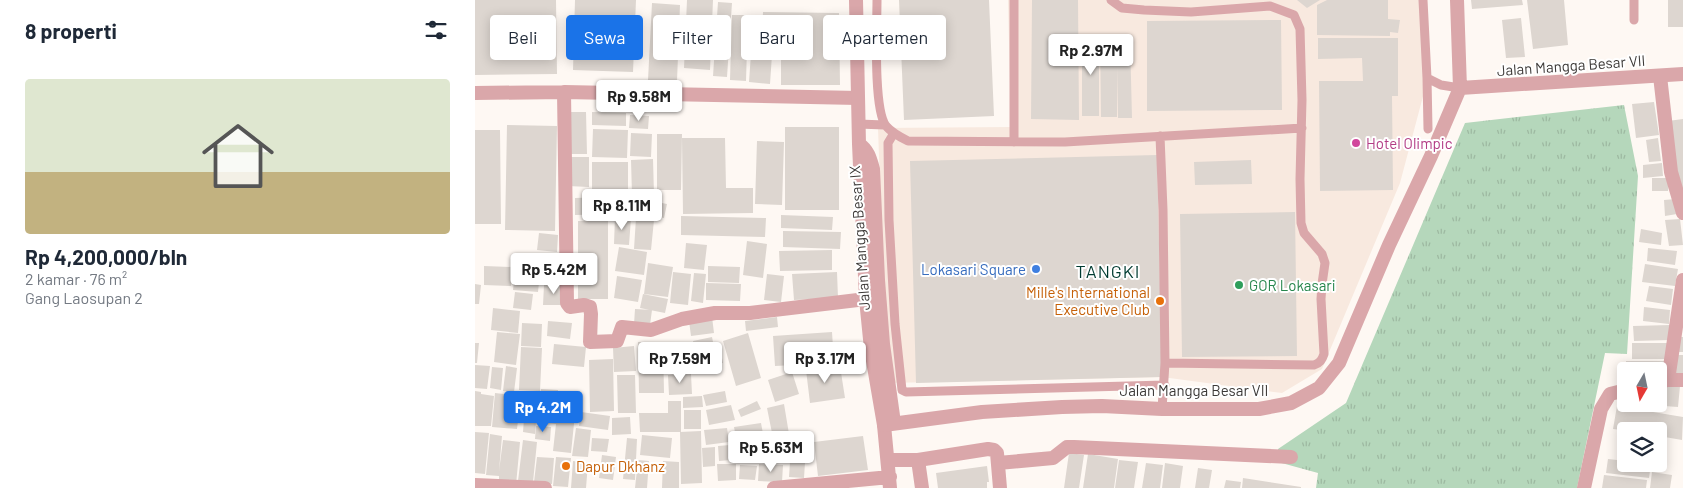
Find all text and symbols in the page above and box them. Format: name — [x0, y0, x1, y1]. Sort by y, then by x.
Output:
chip: Beli — [490, 15, 556, 60]
chip: Sewa — [566, 15, 643, 60]
chip: Filter — [653, 15, 731, 60]
chip: Baru — [741, 15, 813, 60]
chip: Apartemen — [823, 15, 946, 60]
icon: filters — [422, 16, 450, 44]
text: 8 properti — [25, 18, 117, 43]
pin: Rp 2.97M — [1039, 34, 1143, 76]
text: Rp 2.97M — [1059, 40, 1123, 59]
street label: Jalan Mangga Besar VII — [1496, 51, 1646, 79]
pin: Rp 9.58M — [587, 80, 691, 122]
text: Rp 9.58M — [607, 86, 671, 105]
icon: home — [193, 111, 283, 201]
place label: Hotel Olimpic — [1366, 134, 1453, 152]
marker: Hotel Olimpic — [1350, 137, 1362, 149]
street label: Jalan Mangga Besar IX — [845, 165, 873, 311]
pin: Rp 8.11M — [570, 188, 674, 231]
text: Rp 8.11M — [593, 195, 651, 214]
text: Rp 4,200,000/bln — [25, 244, 187, 269]
pin: Rp 5.42M — [502, 252, 606, 295]
text: Rp 5.42M — [521, 259, 587, 278]
place label: Lokasari Square — [921, 260, 1026, 278]
district label: TANGKI — [1075, 260, 1141, 282]
marker: Lokasari Square — [1030, 263, 1042, 275]
text: 2 kamar · 76 m² — [25, 269, 127, 288]
place label: GOR Lokasari — [1249, 276, 1336, 294]
marker: GOR Lokasari — [1233, 279, 1245, 291]
place label: Mille's International Executive Club — [1026, 283, 1150, 318]
text: Gang Laosupan 2 — [25, 288, 143, 307]
marker: Mille's International Executive Club — [1154, 295, 1166, 307]
pin: Rp 7.59M — [628, 342, 732, 384]
pin: Rp 3.17M — [773, 342, 877, 384]
text: Rp 7.59M — [649, 348, 711, 367]
text: Rp 3.17M — [795, 348, 855, 367]
north arrow — [1617, 362, 1667, 412]
map controls — [1617, 362, 1667, 472]
street label: Jalan Mangga Besar VII — [1120, 381, 1268, 399]
pin: Rp 4.2M — [497, 390, 589, 433]
text: Rp 4.2M — [515, 397, 571, 416]
button: layers — [1617, 422, 1667, 472]
pin: Rp 5.63M — [719, 430, 823, 473]
text: Rp 5.63M — [739, 437, 803, 456]
place label: Dapur Dkhanz — [576, 457, 665, 475]
marker: Dapur Dkhanz — [560, 460, 572, 472]

